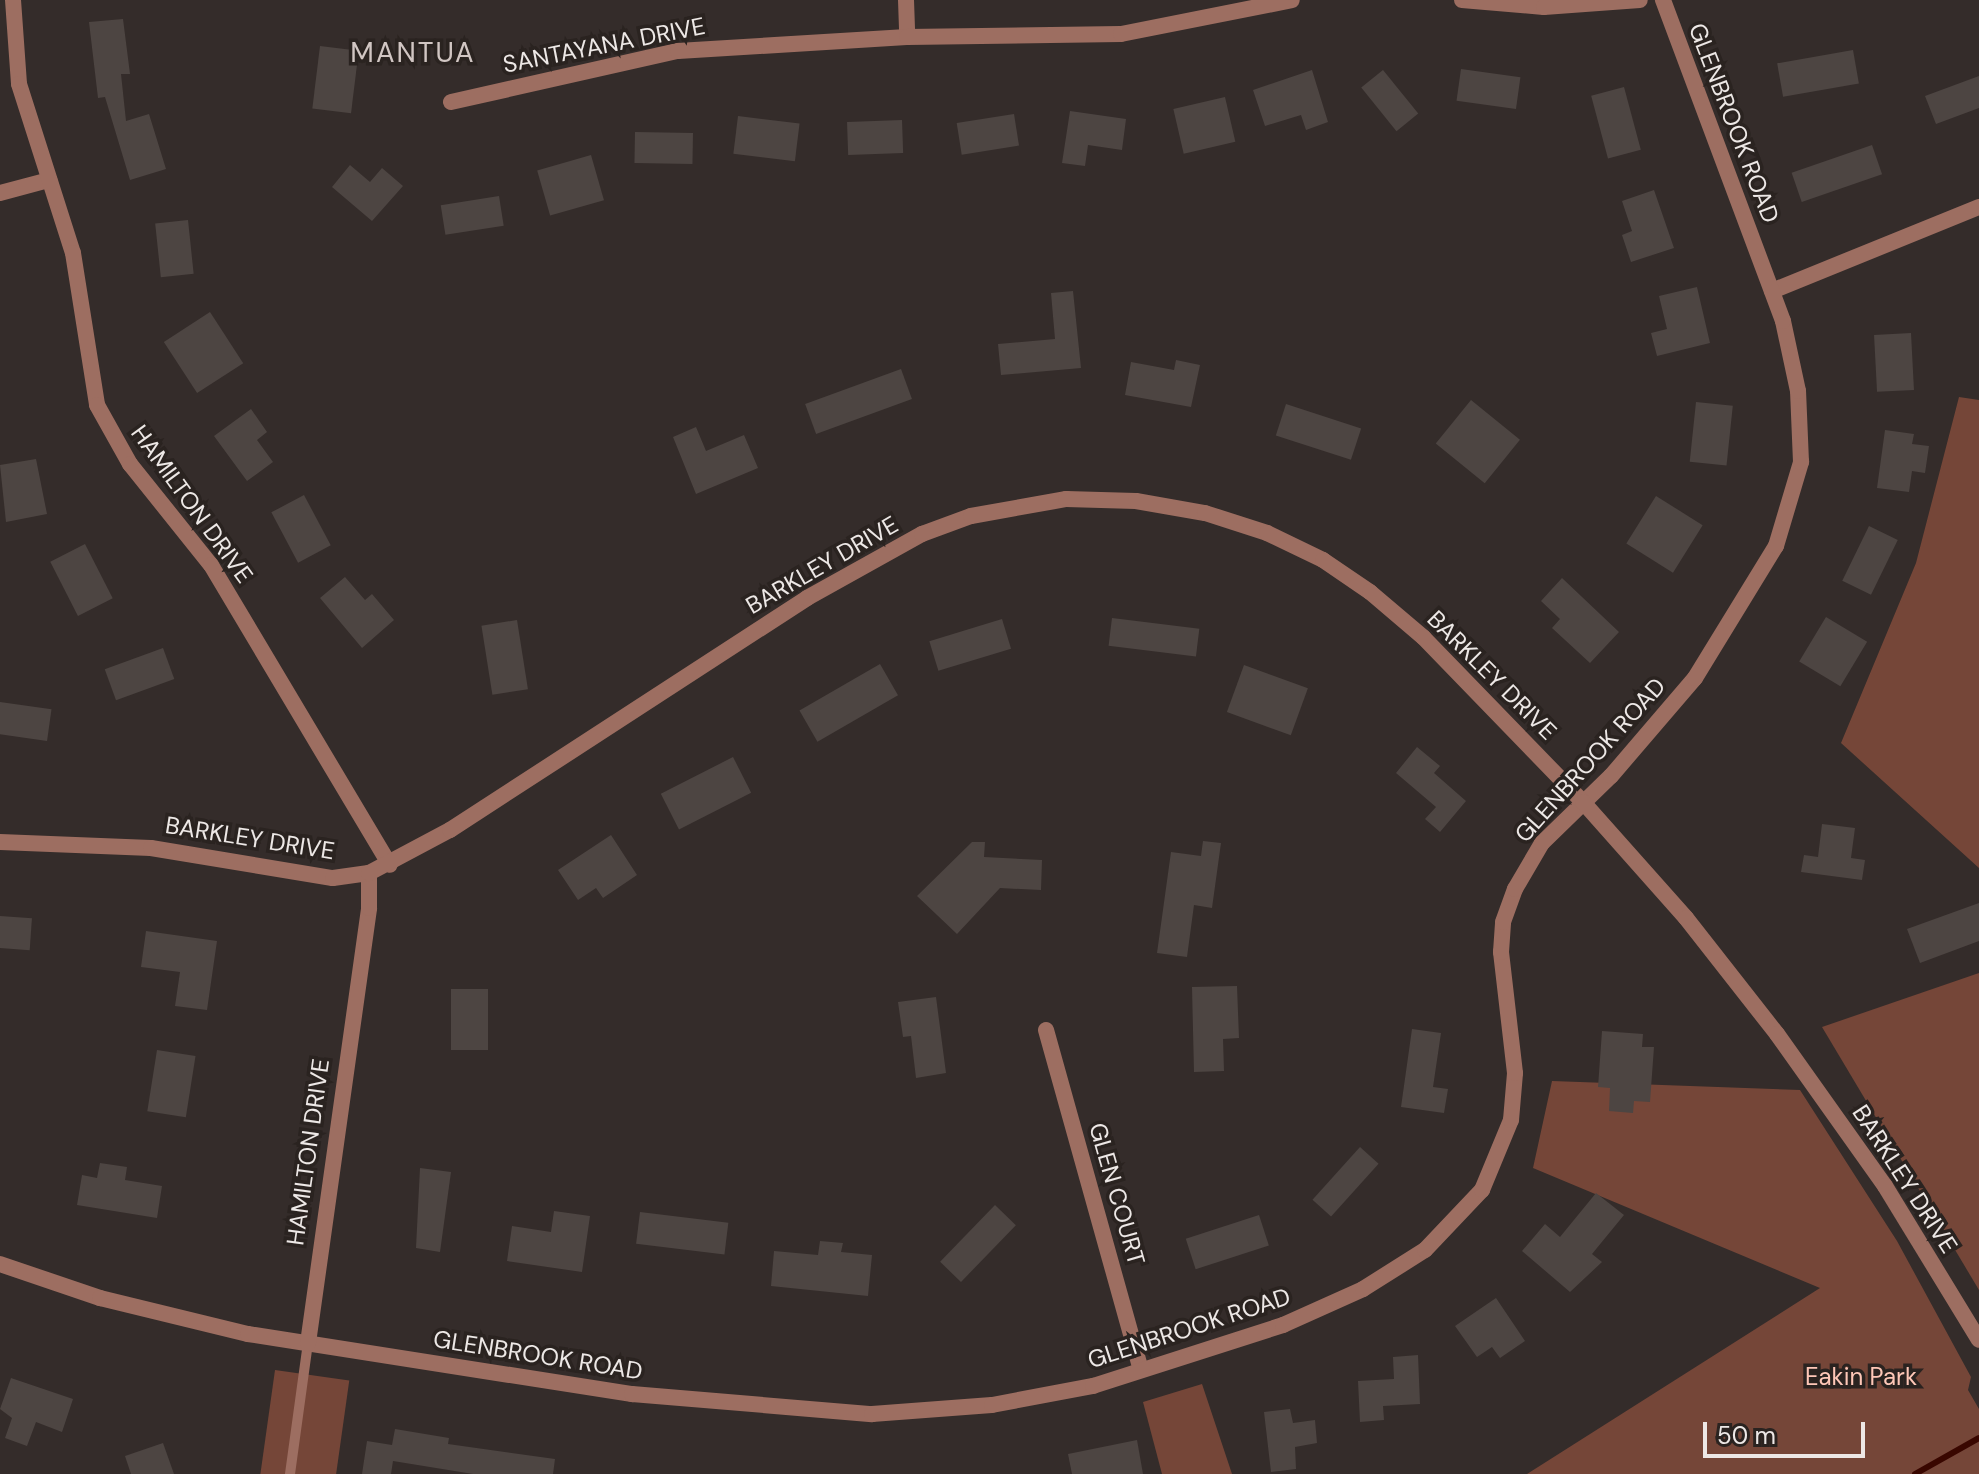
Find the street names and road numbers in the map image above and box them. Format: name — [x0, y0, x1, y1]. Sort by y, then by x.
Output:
street label: SANTAYANA DRIVE — [501, 11, 707, 79]
street label: GLENBROOK ROAD — [1683, 19, 1785, 227]
street label: HAMILTON DRIVE — [125, 419, 259, 589]
street label: BARKLEY DRIVE — [741, 510, 903, 620]
street label: BARKLEY DRIVE — [1421, 604, 1563, 746]
street label: GLENBROOK ROAD — [1509, 672, 1671, 848]
street label: BARKLEY DRIVE — [163, 810, 337, 866]
street label: HAMILTON DRIVE — [281, 1057, 335, 1247]
street label: BARKLEY DRIVE — [1846, 1099, 1964, 1259]
street label: GLEN COURT — [1083, 1120, 1151, 1268]
street label: GLENBROOK ROAD — [1084, 1282, 1294, 1374]
street label: GLENBROOK ROAD — [431, 1324, 645, 1386]

